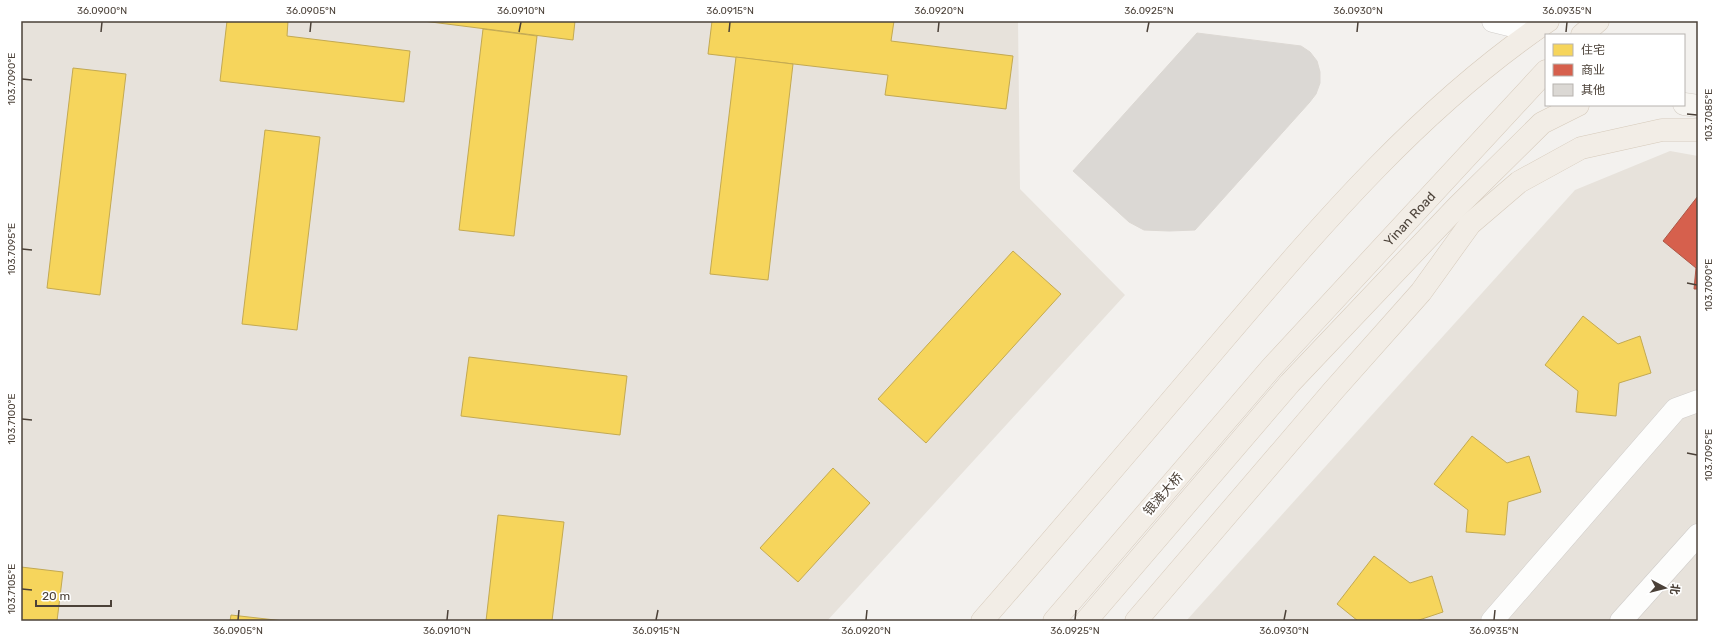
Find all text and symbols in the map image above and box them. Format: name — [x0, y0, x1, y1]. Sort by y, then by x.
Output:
text: 36.0900°N — [77, 5, 127, 17]
text: 36.0905°N — [286, 5, 336, 17]
text: 36.0910°N — [497, 5, 545, 17]
text: 36.0915°N — [706, 5, 754, 17]
text: 36.0920°N — [914, 5, 964, 17]
text: 36.0925°N — [1124, 5, 1174, 17]
text: 36.0930°N — [1333, 5, 1383, 17]
text: 36.0935°N — [1542, 5, 1592, 17]
legend — [1545, 34, 1685, 106]
text: 住宅 — [1581, 43, 1605, 57]
text: 103.7090°E — [6, 53, 18, 105]
text: 商业 — [1581, 63, 1605, 77]
text: 其他 — [1581, 83, 1605, 97]
text: 103.7085°E — [1703, 89, 1715, 141]
street label: Yinan Road — [1381, 188, 1438, 249]
text: 103.7095°E — [6, 223, 18, 275]
text: 103.7090°E — [1703, 259, 1715, 311]
text: 103.7100°E — [6, 394, 18, 444]
text: 103.7095°E — [1703, 429, 1715, 481]
street label: 银滩大桥 — [1140, 469, 1186, 519]
text: 103.7105°E — [6, 564, 18, 614]
north arrow — [1645, 568, 1685, 608]
scale bar — [36, 582, 111, 608]
text: 北 — [1667, 583, 1682, 595]
text: 20 m — [42, 589, 70, 603]
text: 36.0905°N — [213, 625, 263, 637]
text: 36.0910°N — [423, 625, 471, 637]
text: 36.0915°N — [632, 625, 680, 637]
text: 36.0920°N — [841, 625, 891, 637]
text: 36.0925°N — [1050, 625, 1100, 637]
text: 36.0930°N — [1259, 625, 1309, 637]
text: 36.0935°N — [1469, 625, 1519, 637]

